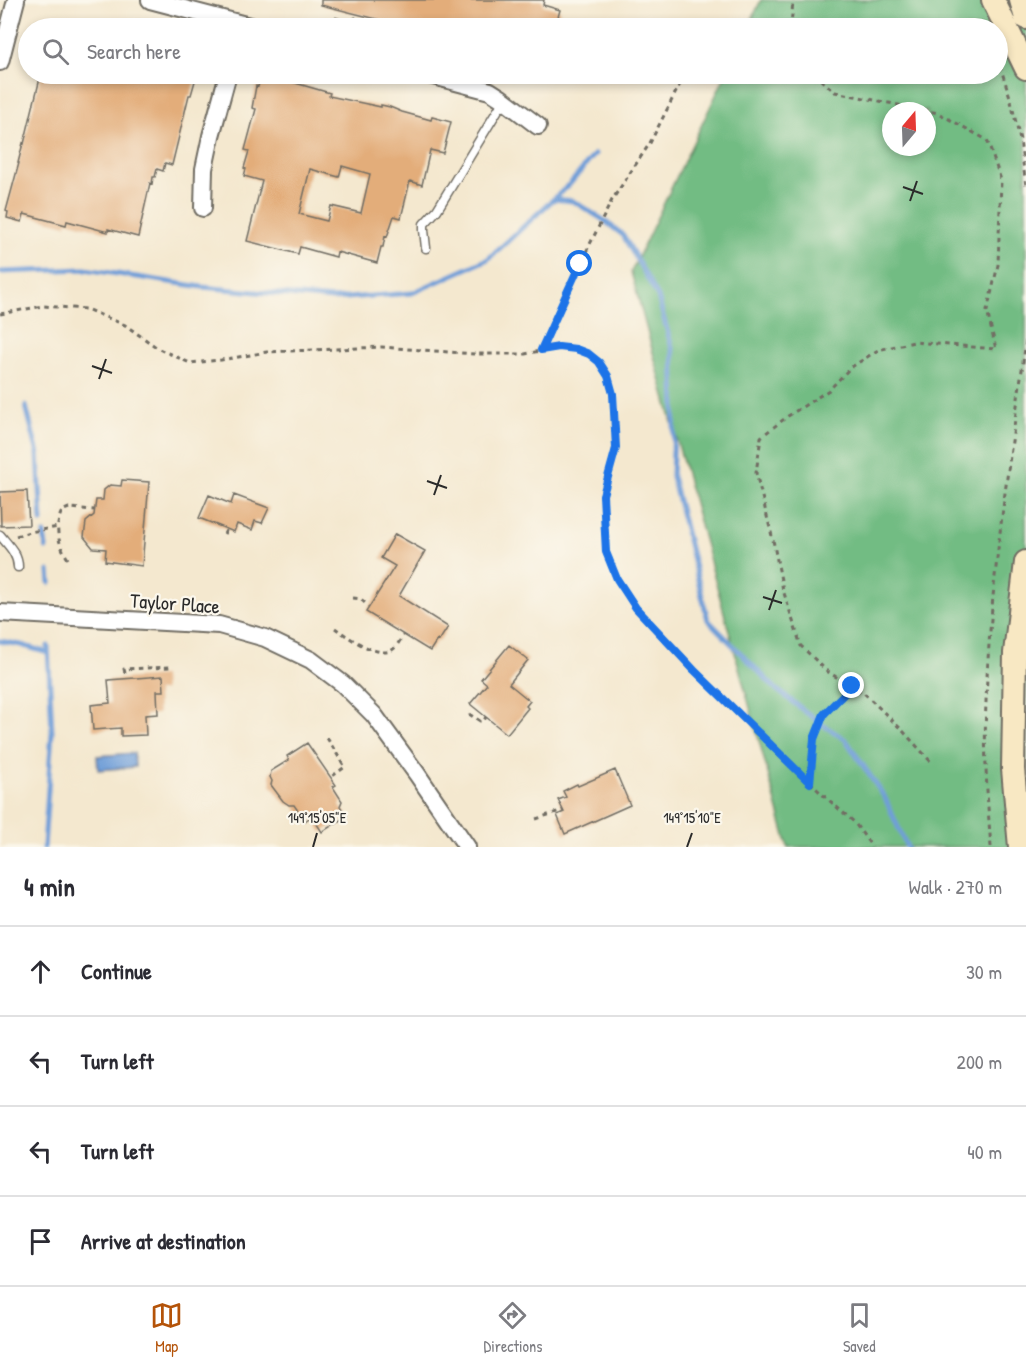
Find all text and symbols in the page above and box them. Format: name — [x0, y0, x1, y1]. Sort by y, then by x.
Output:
search box — [18, 18, 1008, 84]
icon: search — [39, 35, 72, 68]
text: Search here — [87, 36, 181, 66]
north arrow — [882, 102, 936, 156]
route start — [566, 250, 592, 276]
street label: Taylor Place — [129, 586, 221, 620]
route end — [838, 672, 864, 698]
text: 149°15'05"E — [288, 807, 347, 828]
text: 149°15'10"E — [663, 807, 721, 828]
text: 4 min — [24, 869, 75, 904]
text: Walk · 270 m — [909, 873, 1002, 900]
icon: ahead — [24, 955, 57, 988]
text: Continue — [81, 956, 152, 986]
text: 30 m — [966, 958, 1002, 985]
icon: left — [24, 1045, 57, 1078]
text: Turn left — [81, 1046, 154, 1076]
text: 200 m — [957, 1048, 1002, 1075]
icon: left — [24, 1135, 57, 1168]
text: Turn left — [81, 1136, 154, 1166]
text: 40 m — [967, 1138, 1002, 1165]
icon: arrive — [24, 1225, 57, 1258]
text: Arrive at destination — [81, 1226, 246, 1256]
tab: Map — [150, 1299, 183, 1357]
tab: Directions — [484, 1299, 542, 1357]
tab: Saved — [843, 1299, 876, 1357]

